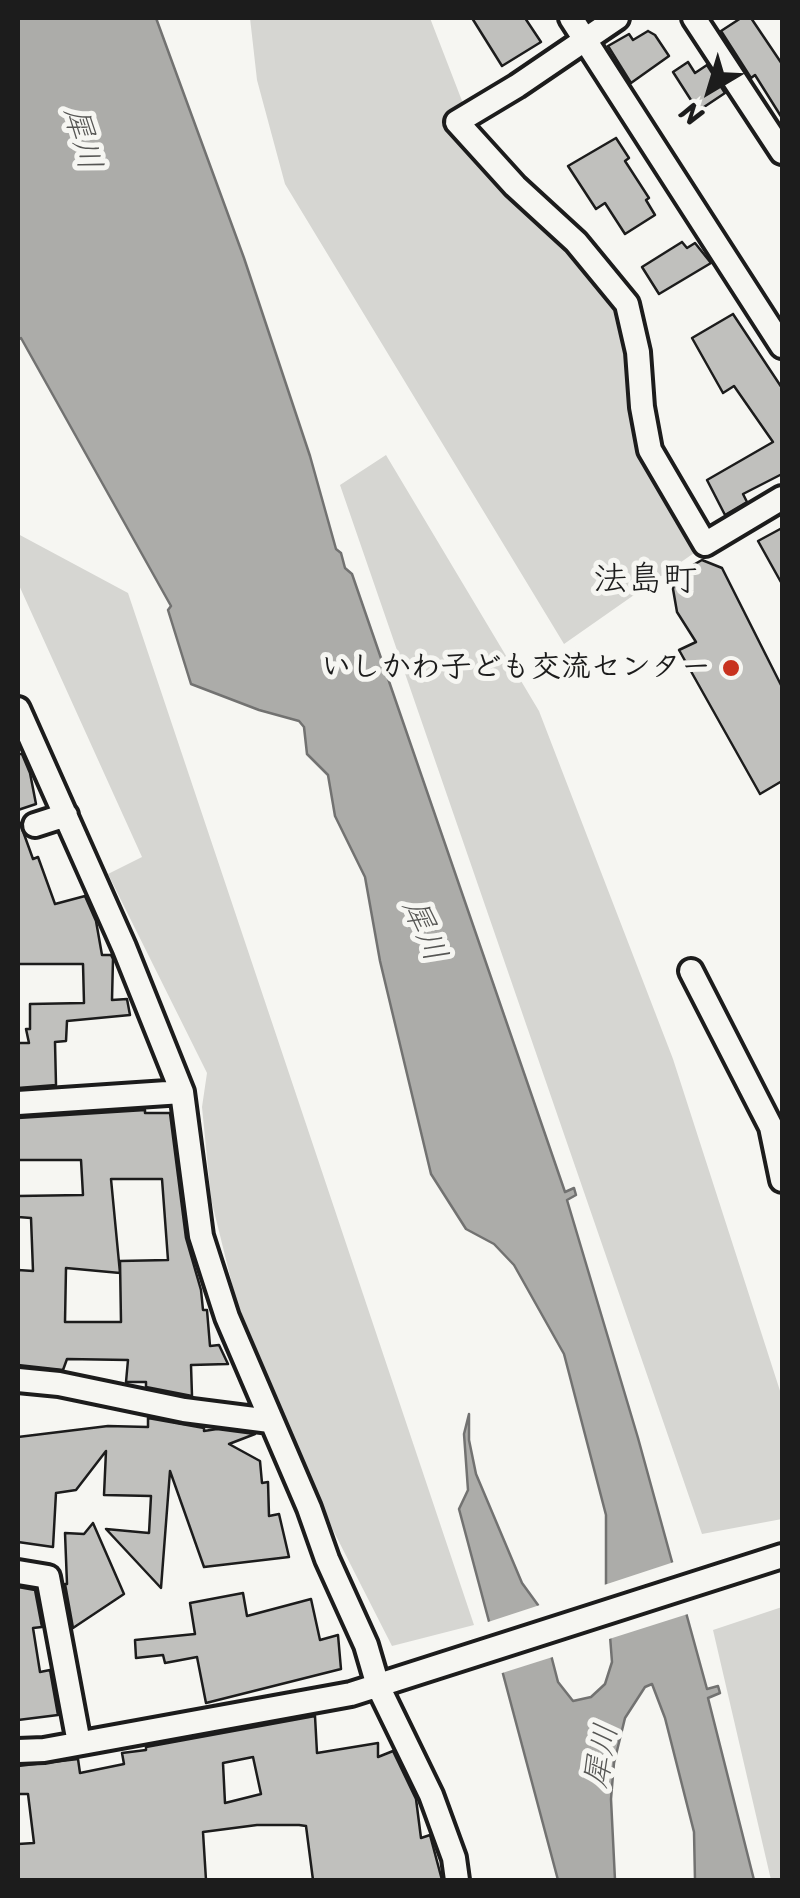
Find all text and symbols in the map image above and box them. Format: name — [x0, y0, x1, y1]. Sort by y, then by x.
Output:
north arrow — [660, 40, 760, 140]
text: N — [668, 89, 714, 139]
water label: 犀川 — [54, 103, 108, 175]
district label: 法島町 — [593, 560, 697, 602]
place label: いしかわ子ども交流センター — [321, 650, 711, 686]
marker: いしかわ子ども交流センター — [720, 657, 742, 679]
water label: 犀川 — [393, 894, 453, 968]
water label: 犀川 — [578, 1721, 628, 1791]

